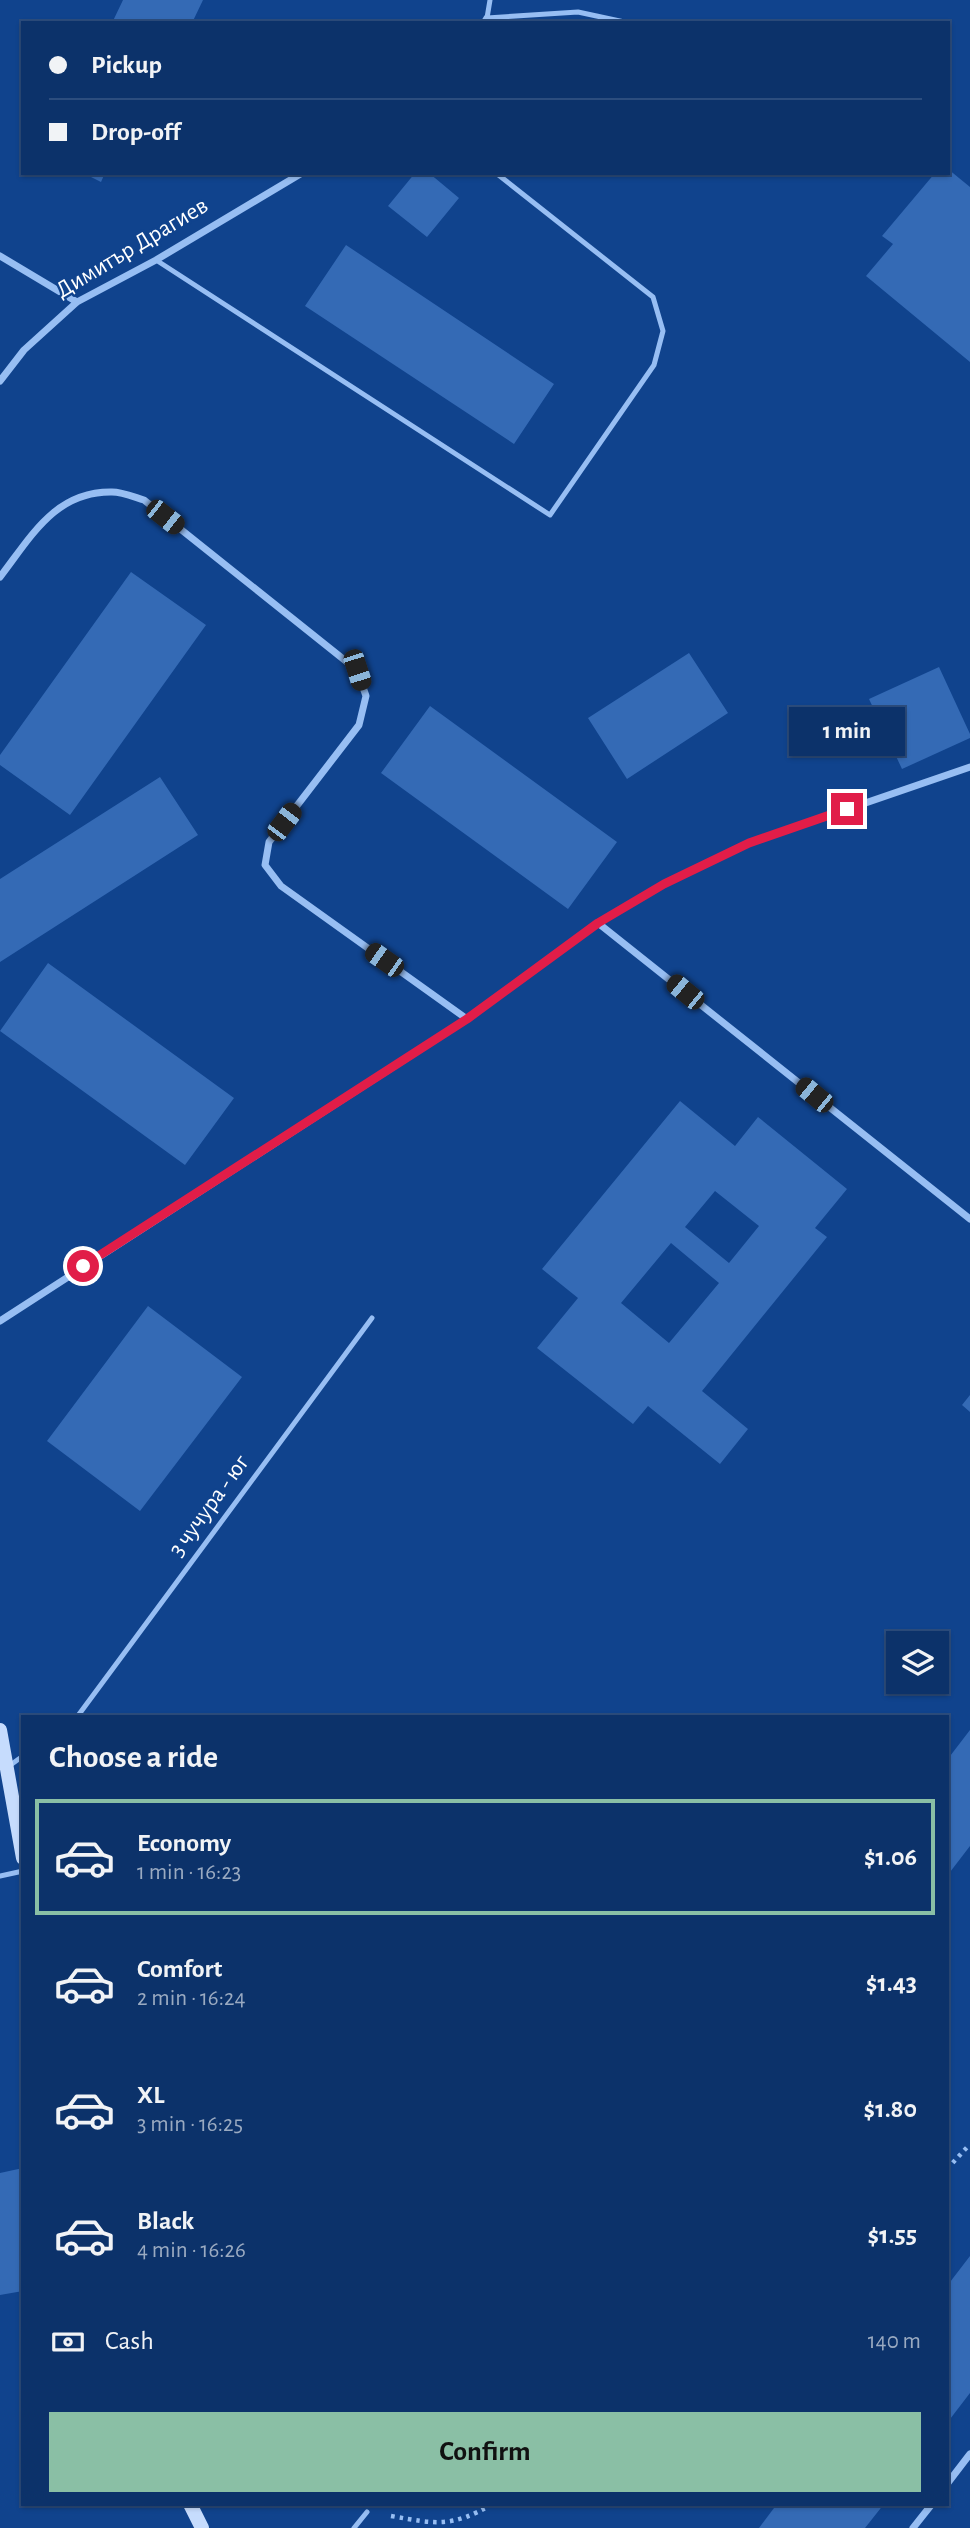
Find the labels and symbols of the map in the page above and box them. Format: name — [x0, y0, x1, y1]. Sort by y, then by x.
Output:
street label: Димитър Драгиев — [52, 193, 212, 303]
car — [142, 496, 189, 538]
car — [341, 647, 374, 693]
callout: 1 min — [789, 708, 905, 756]
route end — [831, 793, 863, 825]
car — [263, 799, 306, 845]
car — [361, 939, 408, 981]
car — [663, 971, 708, 1013]
car — [792, 1074, 837, 1116]
route start — [67, 1250, 99, 1282]
street label: 3 чучура - юг — [164, 1450, 254, 1561]

